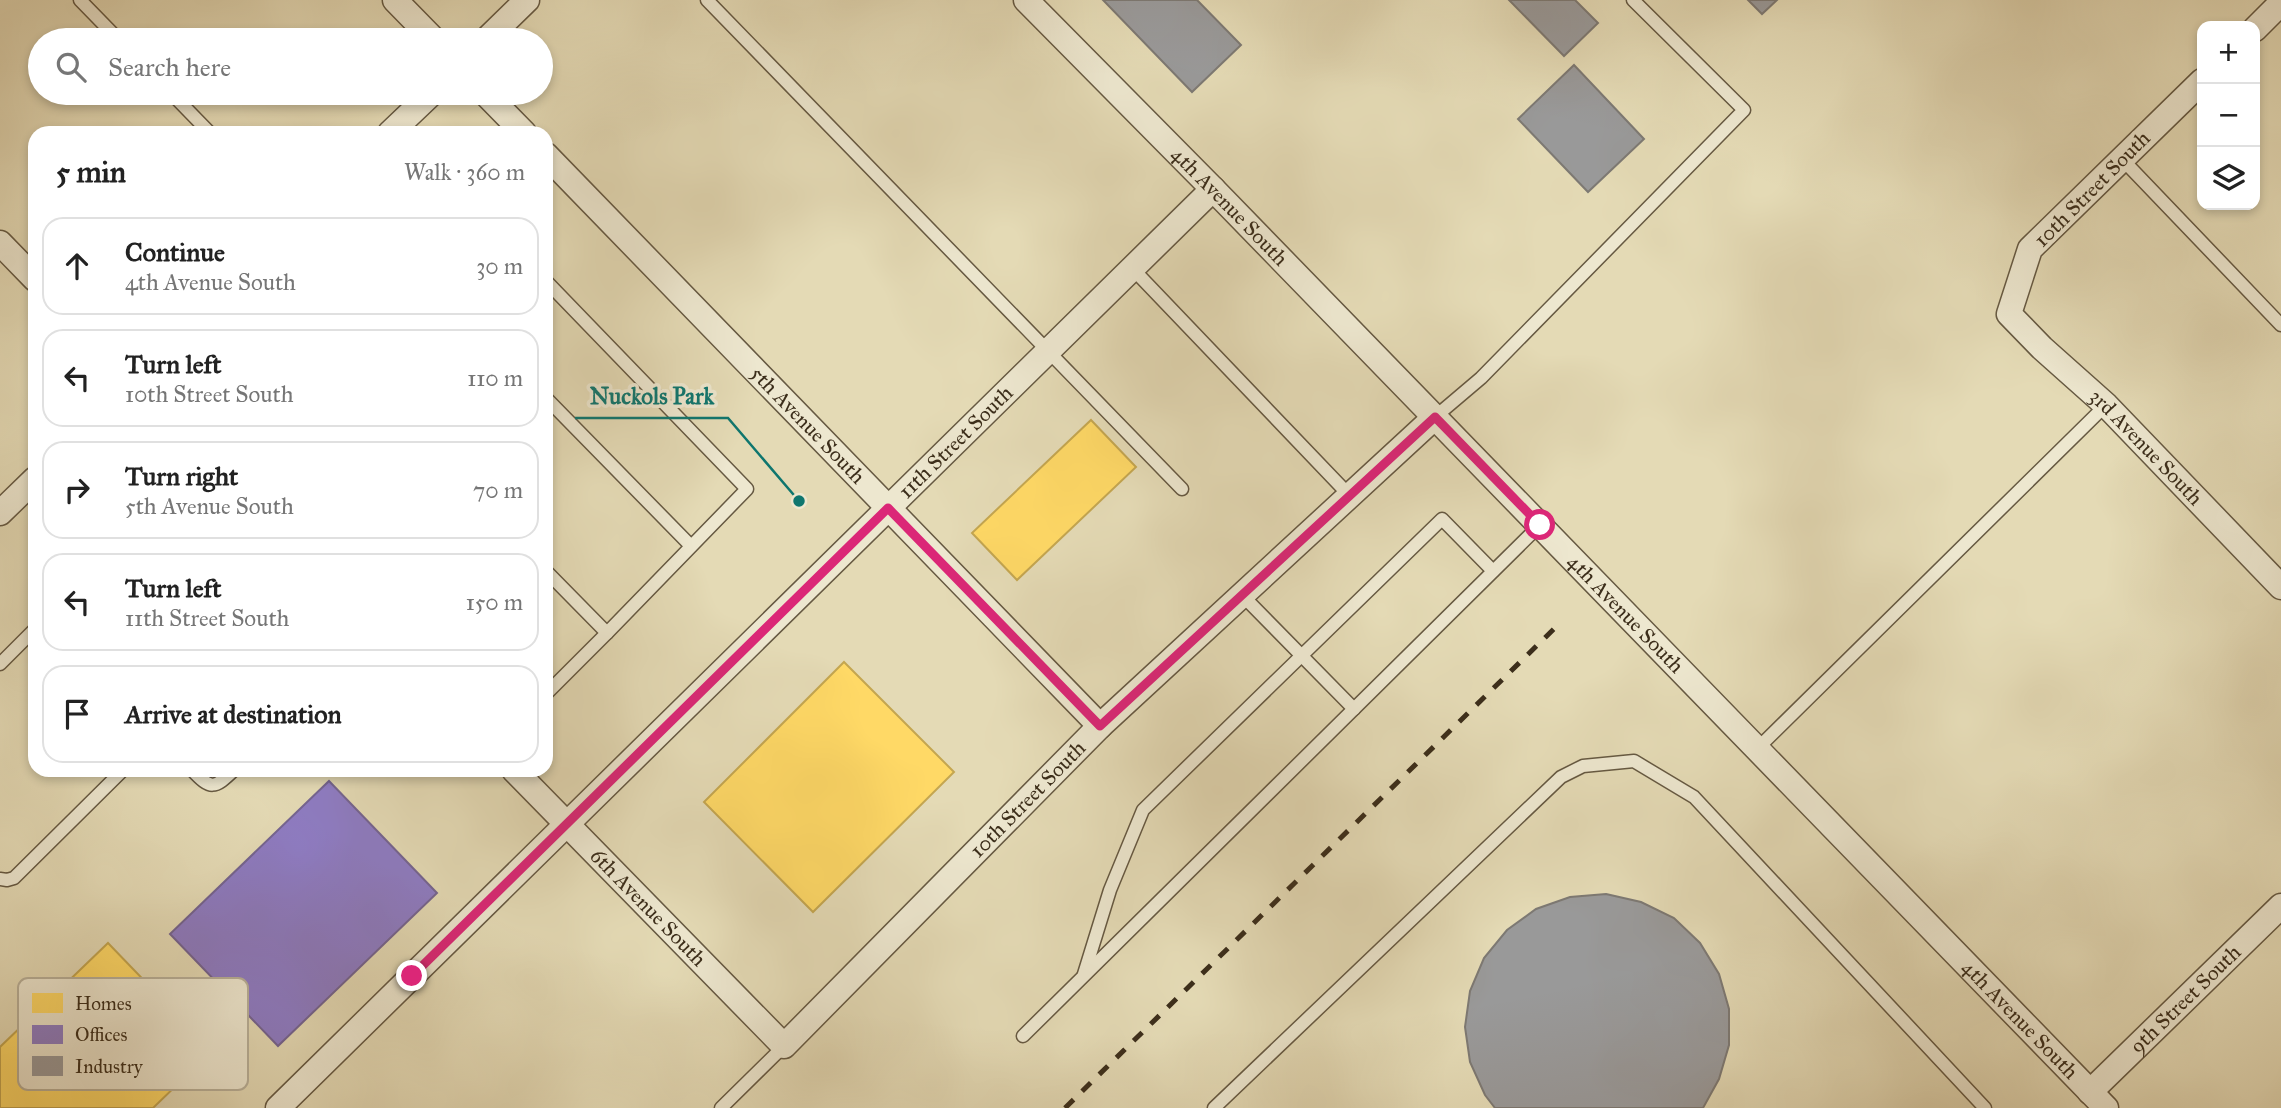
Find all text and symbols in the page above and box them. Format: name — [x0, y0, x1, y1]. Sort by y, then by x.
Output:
map controls — [2197, 21, 2260, 210]
button: + — [2197, 21, 2260, 84]
search box — [28, 28, 553, 105]
icon: search — [52, 48, 90, 86]
text: Search here — [108, 51, 231, 83]
button: − — [2197, 84, 2260, 147]
street label: 10th Street South — [2028, 125, 2156, 253]
street label: 4th Avenue South — [1166, 142, 1294, 272]
button: layers — [2197, 147, 2260, 210]
text: 5 min — [56, 154, 126, 190]
text: Walk · 360 m — [404, 158, 525, 186]
text: Continue — [125, 236, 225, 268]
icon: ahead — [58, 247, 96, 285]
text: 30 m — [476, 252, 523, 280]
text: 4th Avenue South — [125, 268, 296, 296]
text: Turn left — [125, 348, 221, 380]
icon: left — [58, 359, 96, 397]
street label: 5th Avenue South — [745, 360, 871, 489]
text: 110 m — [467, 364, 523, 392]
callout: Nuckols Park — [575, 374, 728, 418]
text: 10th Street South — [125, 380, 294, 408]
street label: 11th Street South — [893, 380, 1018, 504]
text: Nuckols Park — [590, 382, 715, 410]
street label: 3rd Avenue South — [2084, 383, 2209, 511]
text: Turn right — [125, 460, 238, 492]
icon: right — [58, 471, 96, 509]
text: 70 m — [473, 476, 523, 504]
text: 5th Avenue South — [125, 492, 294, 520]
route start — [1524, 509, 1555, 540]
street label: 4th Avenue South — [1562, 549, 1690, 679]
text: Turn left — [125, 572, 221, 604]
icon: left — [58, 583, 96, 621]
text: 150 m — [466, 588, 523, 616]
text: 11th Street South — [125, 604, 289, 632]
icon: arrive — [58, 695, 96, 733]
text: Arrive at destination — [125, 698, 342, 730]
street label: 10th Street South — [964, 735, 1091, 863]
street label: 6th Avenue South — [585, 843, 712, 972]
street label: 9th Street South — [2124, 939, 2246, 1059]
street label: 4th Avenue South — [1956, 955, 2084, 1085]
route end — [396, 960, 427, 991]
legend — [18, 978, 248, 1090]
text: Homes — [75, 992, 132, 1015]
text: Offices — [75, 1023, 127, 1046]
text: Industry — [75, 1055, 144, 1078]

